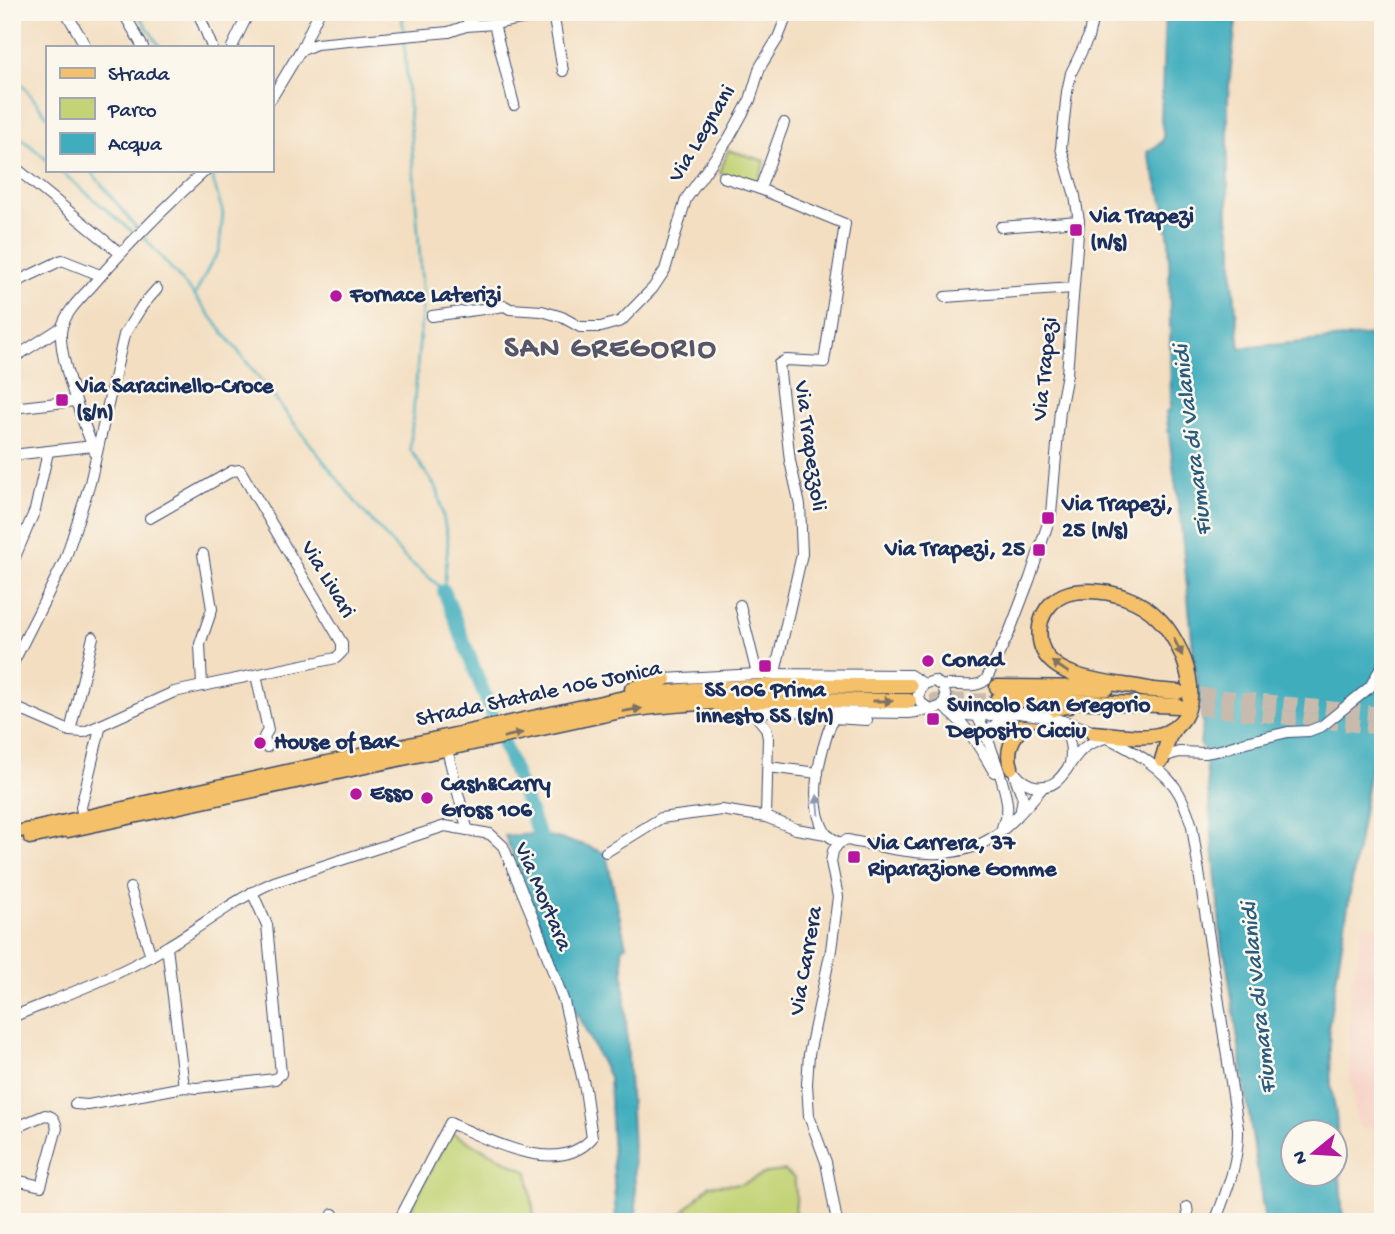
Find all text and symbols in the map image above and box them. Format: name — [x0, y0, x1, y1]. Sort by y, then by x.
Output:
legend — [46, 46, 273, 172]
text: Strada — [108, 64, 171, 89]
street label: Via Legnani — [663, 80, 743, 189]
text: Parco — [107, 100, 157, 125]
text: Acqua — [108, 134, 163, 159]
place label: Via Trapezi (n/s) — [1089, 204, 1194, 257]
marker: Via Trapezi (n/s) — [1068, 222, 1084, 238]
place label: Fornace Laterizi — [349, 283, 501, 310]
marker: Fornace Laterizi — [328, 288, 344, 304]
street label: Via Trapezi — [1027, 316, 1065, 423]
district label: SAN GREGORIO — [504, 333, 718, 368]
water label: Fiumara di Valanidi — [1168, 340, 1220, 537]
place label: Via Saracinello-Croce (s/n) — [75, 374, 275, 427]
street label: Via Trapezzoli — [786, 378, 831, 513]
marker: Via Saracinello-Croce (s/n) — [54, 392, 70, 408]
place label: Via Trapezi, 25 (n/s) — [1061, 492, 1173, 545]
marker: Via Trapezi, 25 (n/s) — [1040, 510, 1056, 526]
street label: Via Livari — [293, 536, 361, 624]
place label: Via Trapezi, 25 — [884, 537, 1025, 564]
marker: Via Trapezi, 25 — [1031, 542, 1047, 558]
one-way arrow — [1173, 637, 1184, 657]
place label: Conad — [942, 648, 1006, 675]
marker: Conad — [920, 653, 936, 669]
street label: Strada Statale 106 Jonica — [414, 656, 665, 734]
marker: SS 106 Prima innesto SS (s/n) — [757, 658, 773, 674]
one-way arrow — [1051, 660, 1069, 674]
place label: SS 106 Prima innesto SS (s/n) — [696, 678, 834, 731]
place label: Svincolo San Gregorio Deposito Cicciu — [945, 693, 1150, 746]
one-way arrow — [872, 695, 894, 706]
one-way arrow — [621, 704, 643, 715]
marker: Svincolo San Gregorio Deposito Cicciu — [925, 711, 941, 727]
one-way arrow — [502, 729, 524, 740]
place label: House of BaK — [274, 730, 401, 757]
marker: House of BaK — [252, 735, 268, 751]
place label: Cash&Carry Gross 106 — [441, 772, 551, 825]
place label: Esso — [370, 781, 413, 808]
marker: Esso — [348, 786, 364, 802]
marker: Cash&Carry Gross 106 — [419, 790, 435, 806]
one-way arrow — [812, 793, 823, 815]
place label: Via Carrera, 37 Riparazione Gomme — [867, 831, 1057, 884]
street label: Via Mortara — [507, 838, 577, 956]
marker: Via Carrera, 37 Riparazione Gomme — [846, 849, 862, 865]
water label: Fiumara di Valanidi — [1235, 898, 1284, 1095]
street label: Via Carrera — [784, 903, 830, 1019]
north arrow — [1280, 1118, 1350, 1188]
text: N — [1288, 1148, 1314, 1167]

